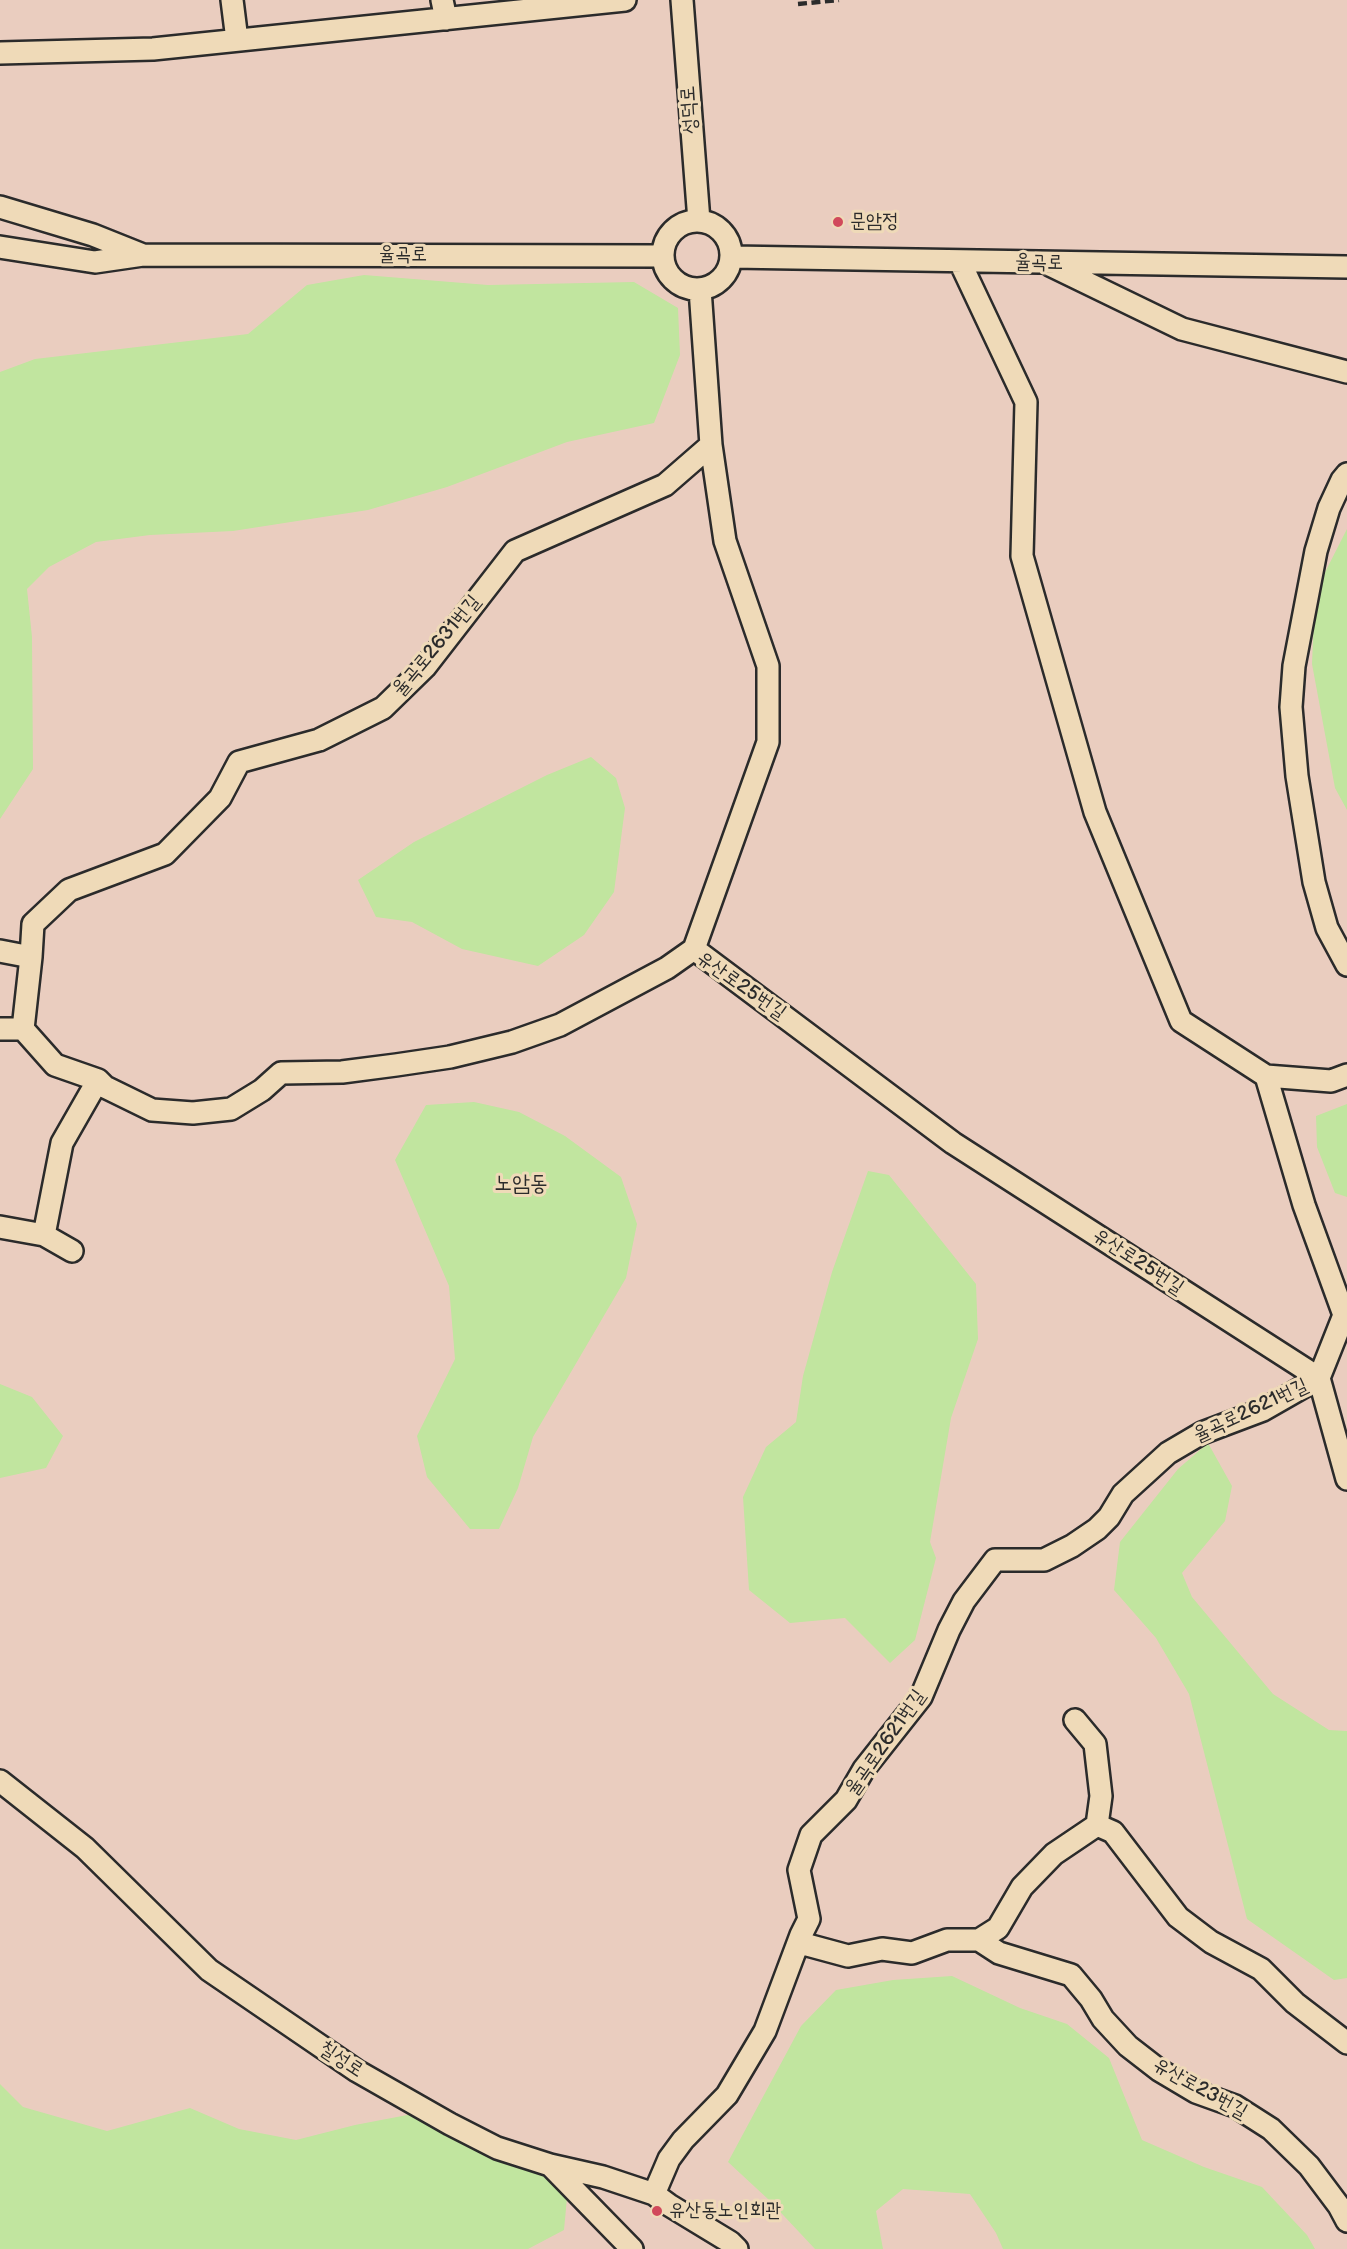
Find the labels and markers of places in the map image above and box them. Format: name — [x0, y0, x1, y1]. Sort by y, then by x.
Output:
place label: 문암정 — [850, 210, 898, 234]
marker: 문암정 — [831, 215, 845, 229]
place label: 유산동노인회관 — [669, 2199, 782, 2223]
marker: 유산동노인회관 — [650, 2204, 664, 2218]

